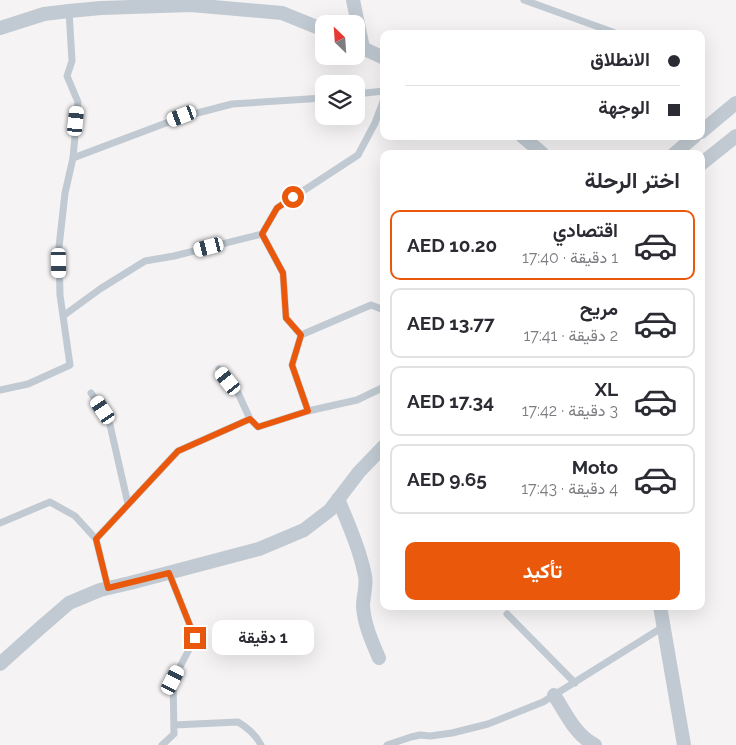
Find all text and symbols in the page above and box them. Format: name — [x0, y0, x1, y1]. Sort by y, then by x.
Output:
north arrow — [315, 15, 365, 65]
map controls — [315, 15, 365, 125]
text: الانطلاق — [590, 48, 650, 70]
button: layers — [315, 75, 365, 125]
text: الوجهة — [598, 96, 650, 118]
car — [165, 104, 198, 128]
car — [66, 105, 85, 137]
text: اختر الرحلة — [584, 167, 680, 193]
route start — [282, 186, 304, 208]
text: اقتصادي — [553, 219, 618, 241]
icon: car — [633, 223, 678, 268]
text: AED 10.20 — [407, 234, 497, 256]
car — [192, 236, 225, 258]
car — [51, 248, 66, 278]
text: 1 دقيقة · 17:40 — [522, 248, 618, 267]
text: مريح — [580, 297, 618, 319]
icon: car — [633, 301, 678, 346]
text: AED 13.77 — [407, 312, 495, 334]
text: 2 دقيقة · 17:41 — [523, 326, 618, 345]
car — [212, 365, 243, 397]
text: XL — [595, 378, 618, 400]
icon: car — [633, 379, 678, 424]
text: AED 17.34 — [407, 390, 494, 412]
car — [88, 393, 117, 427]
text: 3 دقيقة · 17:42 — [522, 401, 618, 420]
text: Moto — [572, 456, 618, 478]
icon: car — [633, 457, 678, 502]
text: AED 9.65 — [407, 468, 487, 490]
text: 4 دقيقة · 17:43 — [521, 479, 618, 498]
button: تأكيد — [405, 542, 680, 600]
callout: 1 دقيقة — [212, 620, 315, 656]
route end — [184, 627, 206, 649]
text: 1 دقيقة — [238, 628, 288, 647]
car — [159, 663, 186, 697]

